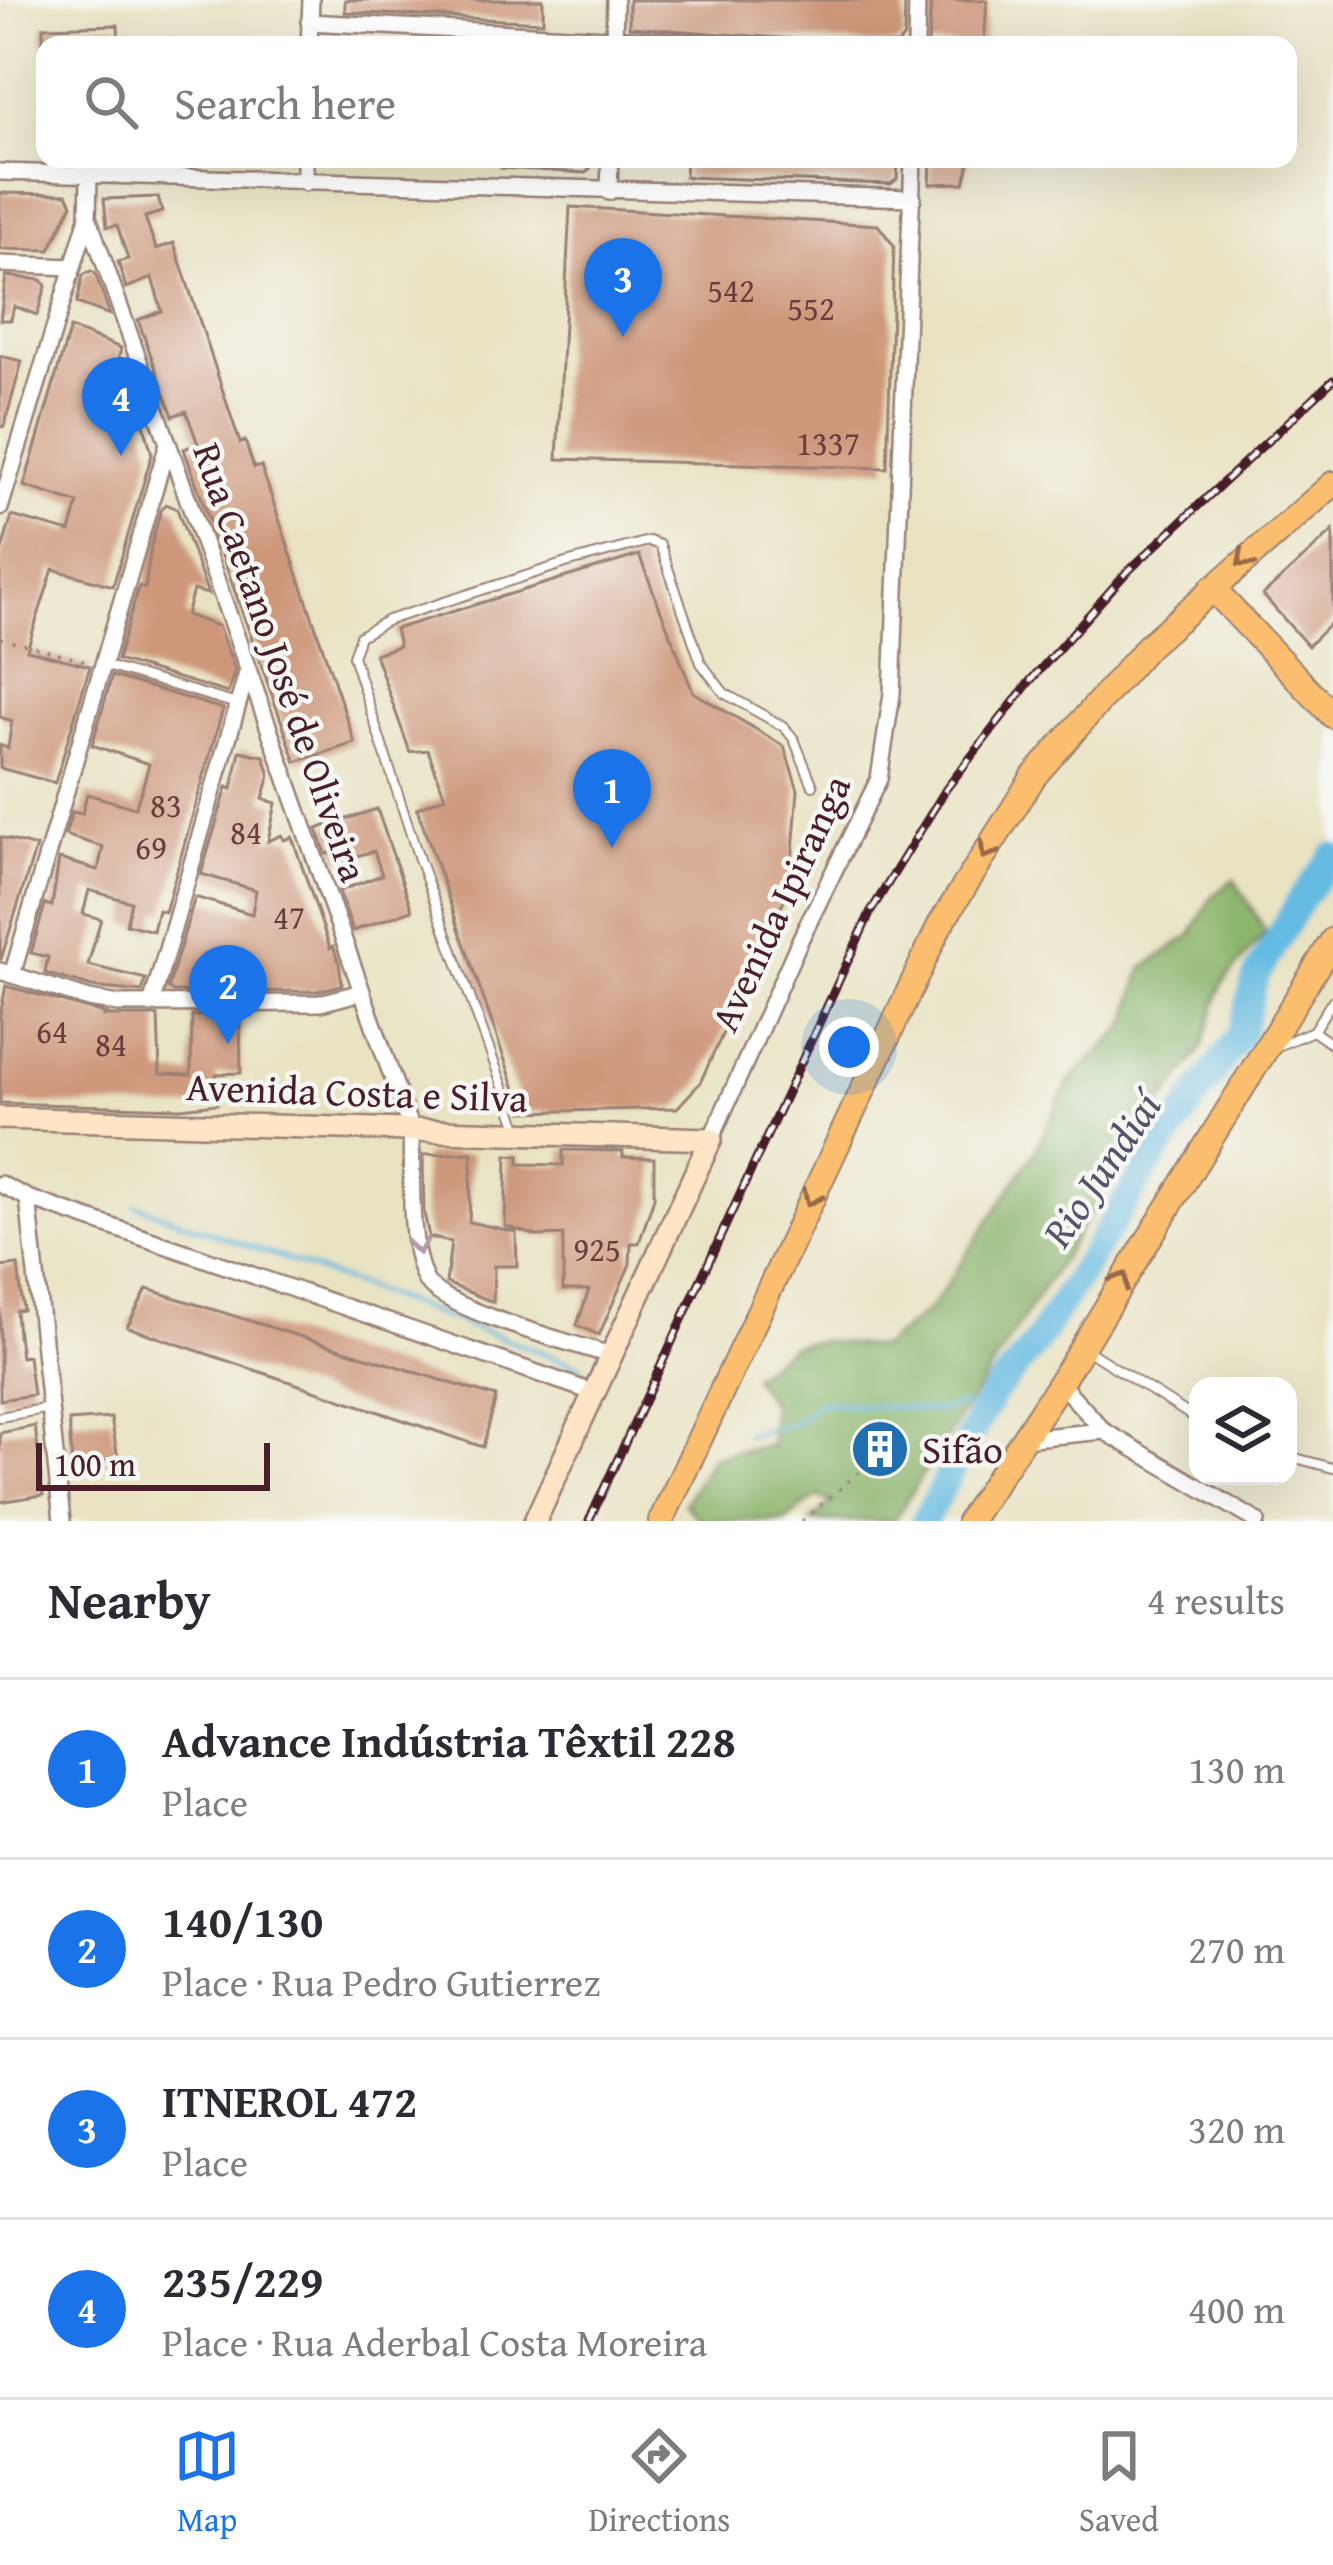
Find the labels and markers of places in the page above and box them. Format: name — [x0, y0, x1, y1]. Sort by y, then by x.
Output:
pin: 3 — [584, 238, 662, 337]
pin: 4 — [82, 357, 160, 456]
pin: 1 — [573, 749, 651, 848]
pin: 2 — [189, 945, 267, 1044]
building icon: Sifão — [849, 1418, 911, 1480]
place label: Sifão — [922, 1420, 1003, 1477]

